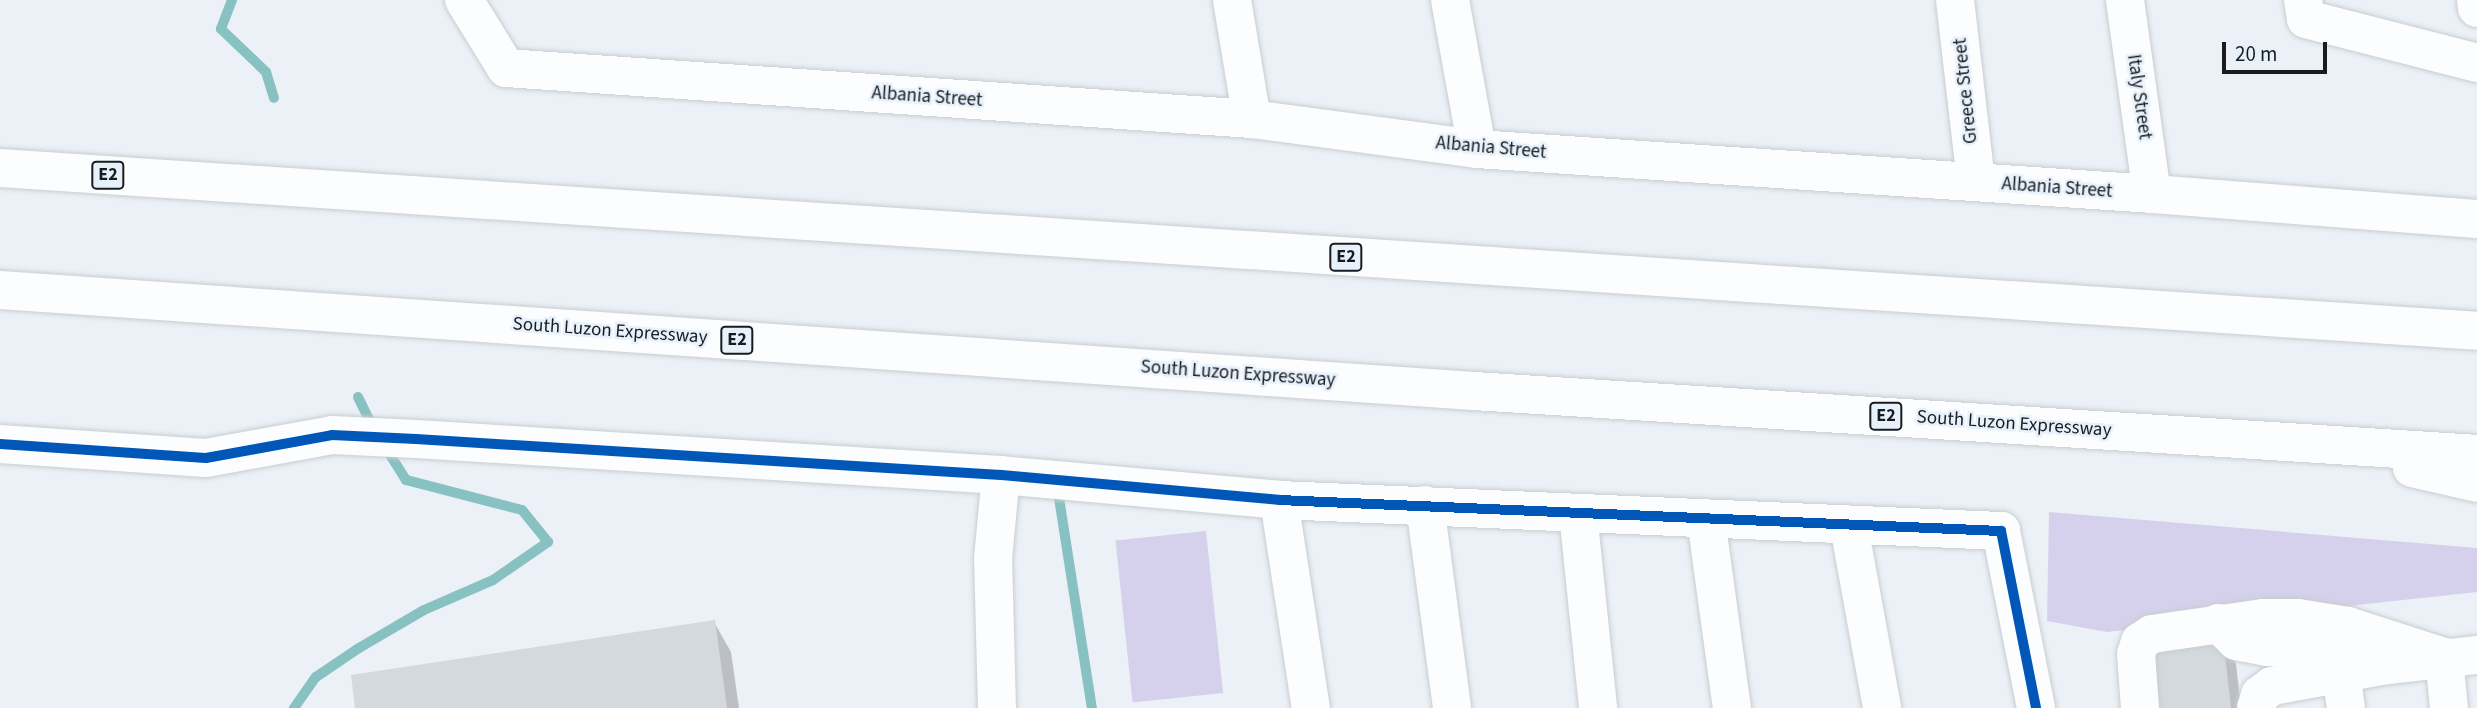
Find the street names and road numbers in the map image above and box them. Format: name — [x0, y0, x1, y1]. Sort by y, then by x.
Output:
street label: Greece Street — [1949, 37, 1983, 145]
street label: Italy Street — [2122, 53, 2156, 141]
street label: Albania Street — [871, 82, 983, 112]
street label: Albania Street — [1435, 132, 1547, 164]
road number: E2 — [90, 160, 126, 190]
street label: Albania Street — [2001, 173, 2113, 203]
road number: E2 — [1328, 243, 1364, 272]
street label: South Luzon Expressway — [512, 313, 708, 349]
road number: E2 — [720, 326, 754, 354]
street label: South Luzon Expressway — [1140, 356, 1336, 392]
road number: E2 — [1868, 402, 1904, 430]
street label: South Luzon Expressway — [1916, 406, 2112, 442]

